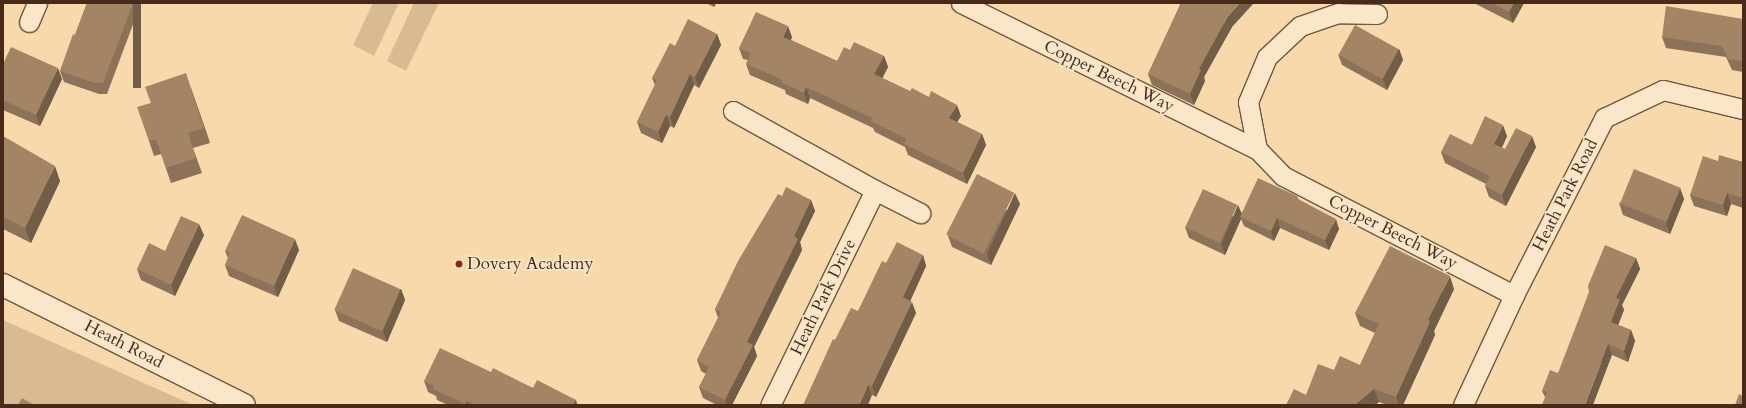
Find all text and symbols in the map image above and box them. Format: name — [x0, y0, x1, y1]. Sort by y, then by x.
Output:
street label: Copper Beech Way — [1040, 36, 1178, 116]
street label: Heath Park Road — [1528, 135, 1602, 255]
street label: Copper Beech Way — [1325, 191, 1461, 273]
street label: Heath Park Drive — [786, 235, 860, 359]
place label: Dovery Academy — [467, 254, 593, 274]
marker: Dovery Academy — [454, 259, 464, 269]
street label: Heath Road — [81, 315, 167, 373]

